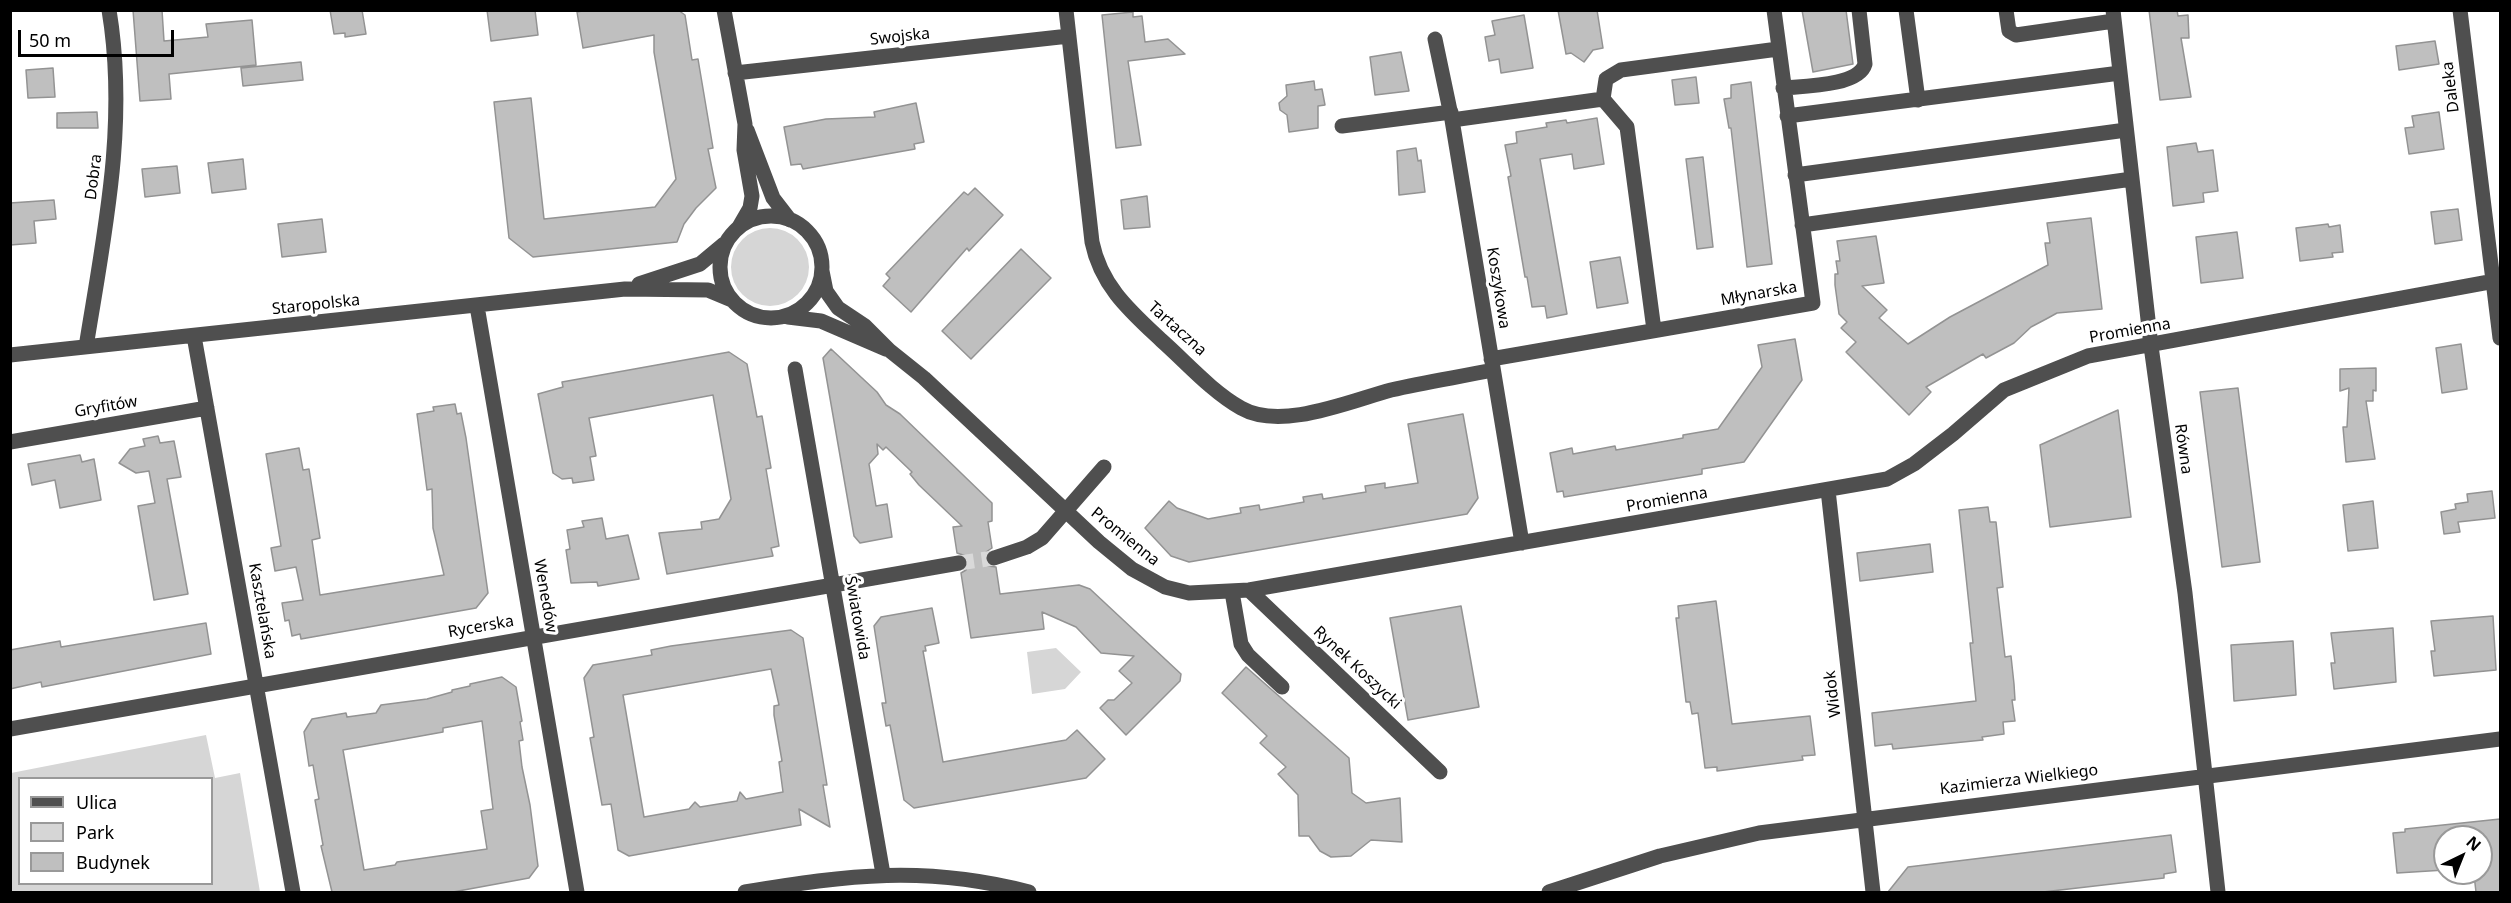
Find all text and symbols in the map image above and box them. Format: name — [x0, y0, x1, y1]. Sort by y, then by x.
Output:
scale bar — [21, 18, 177, 56]
street label: Swojska — [869, 24, 931, 50]
text: 50 m — [29, 28, 71, 52]
street label: Daleka — [2438, 60, 2464, 114]
street label: Dobra — [82, 153, 106, 201]
street label: Koszykowa — [1482, 246, 1514, 330]
street label: Młynarska — [1719, 278, 1799, 310]
street label: Staropolska — [271, 291, 361, 319]
street label: Tartaczna — [1144, 298, 1210, 360]
street label: Promienna — [2088, 314, 2172, 348]
street label: Gryfitów — [73, 392, 139, 422]
street label: Równa — [2170, 423, 2196, 475]
street label: Promienna — [1625, 483, 1709, 517]
street label: Promienna — [1087, 504, 1163, 570]
street label: Wenedów — [529, 558, 561, 634]
street label: Kasztelańska — [244, 562, 280, 660]
street label: Światowida — [840, 574, 874, 662]
street label: Rycerska — [447, 612, 515, 642]
street label: Rynek Koszycki — [1309, 622, 1405, 714]
street label: Widok — [1821, 669, 1845, 719]
street label: Kazimierza Wielkiego — [1939, 761, 2099, 799]
legend — [18, 777, 213, 885]
text: Ulica — [76, 790, 117, 814]
text: Park — [76, 820, 114, 844]
north arrow — [2433, 825, 2493, 885]
text: N — [2462, 831, 2486, 856]
text: Budynek — [76, 850, 150, 874]

